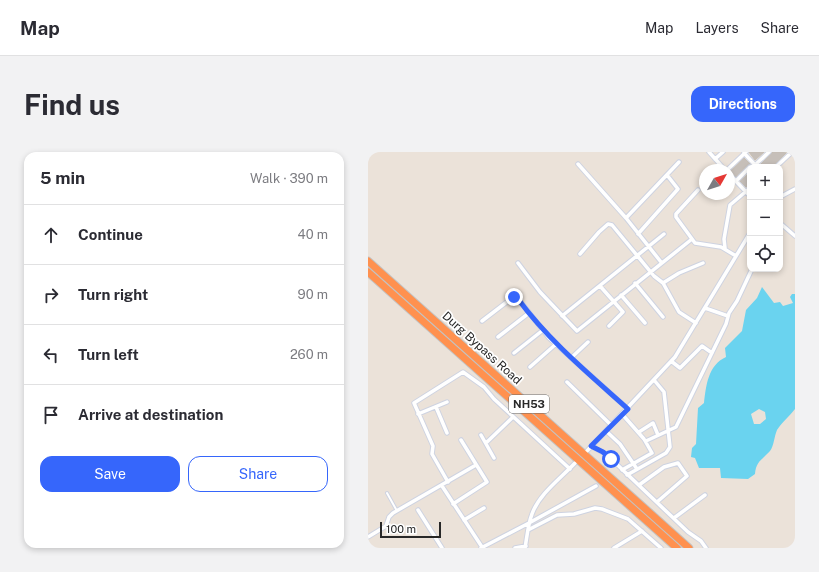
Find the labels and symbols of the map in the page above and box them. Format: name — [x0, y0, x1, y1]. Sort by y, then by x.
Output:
north arrow — [699, 164, 735, 200]
route end — [505, 288, 523, 306]
street label: Durg Bypass Road — [440, 309, 524, 387]
road number: NH53 — [509, 395, 549, 413]
route start — [602, 450, 620, 468]
scale bar — [380, 520, 441, 539]

